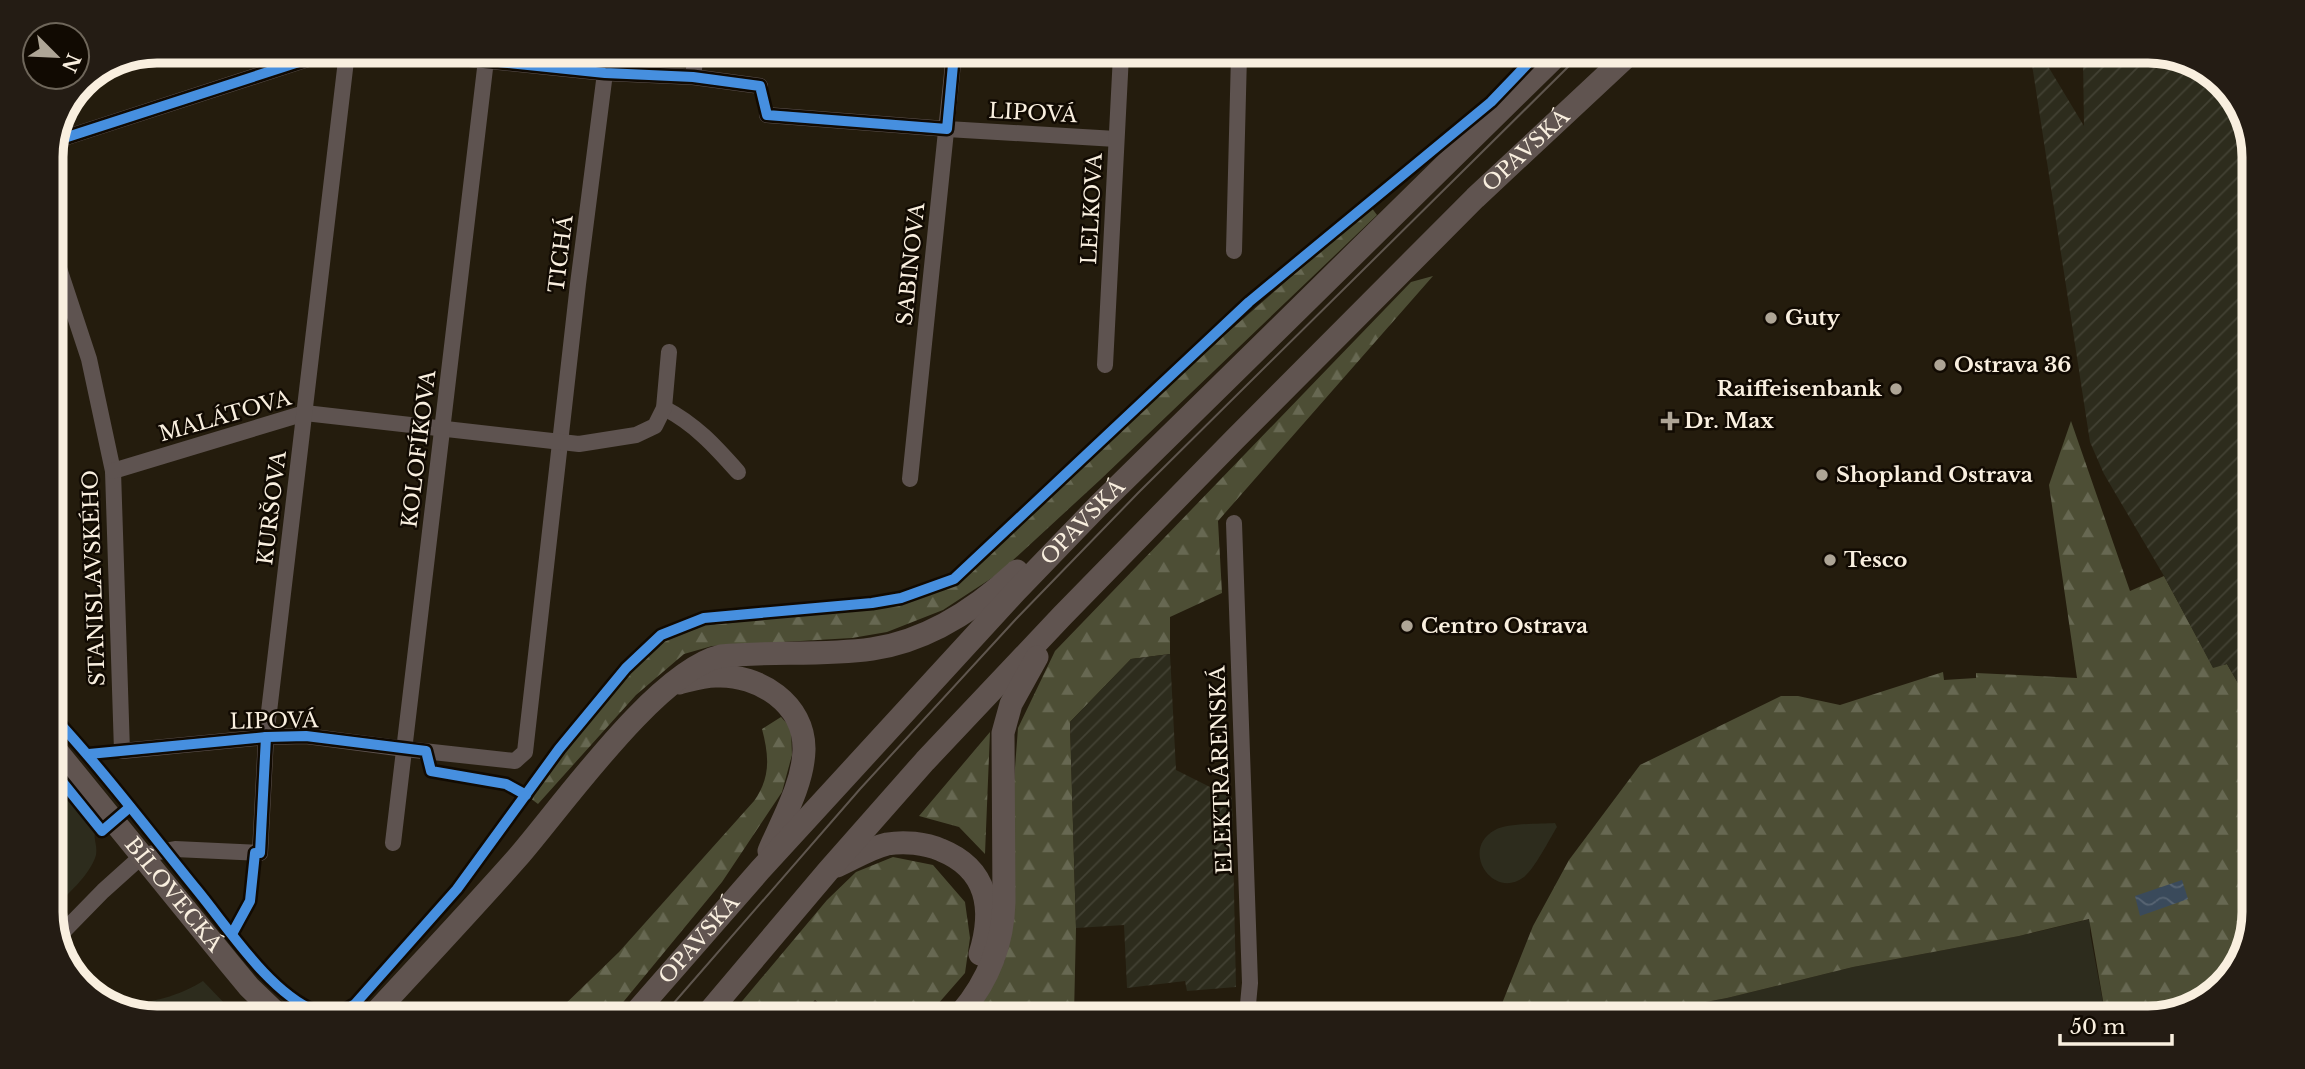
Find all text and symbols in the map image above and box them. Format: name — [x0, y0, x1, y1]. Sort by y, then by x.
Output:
north arrow — [21, 21, 91, 91]
text: N — [57, 50, 85, 76]
street label: LIPOVÁ — [988, 98, 1079, 128]
street label: OPAVSKÁ — [1477, 103, 1576, 197]
street label: LELKOVA — [1076, 152, 1108, 265]
street label: SABINOVA — [892, 201, 930, 327]
street label: TICHÁ — [543, 213, 579, 294]
place label: Guty — [1785, 305, 1840, 331]
marker: Guty — [1763, 310, 1779, 326]
place label: Ostrava 36 — [1954, 352, 2072, 378]
marker: Ostrava 36 — [1932, 357, 1948, 373]
street label: KOLOFÍKOVA — [396, 368, 442, 529]
place label: Raiffeisenbank — [1717, 376, 1883, 402]
marker: Raiffeisenbank — [1888, 381, 1904, 397]
street label: MALÁTOVA — [156, 385, 295, 447]
place label: Dr. Max — [1684, 408, 1774, 434]
marker: Dr. Max — [1662, 413, 1678, 429]
street label: KURŠOVA — [252, 449, 292, 567]
place label: Shopland Ostrava — [1836, 462, 2033, 488]
marker: Shopland Ostrava — [1814, 467, 1830, 483]
street label: STANISLAVSKÉHO — [77, 469, 111, 687]
street label: OPAVSKÁ — [1035, 473, 1131, 571]
place label: Tesco — [1844, 547, 1908, 573]
marker: Tesco — [1822, 552, 1838, 568]
place label: Centro Ostrava — [1421, 613, 1588, 639]
marker: Centro Ostrava — [1399, 618, 1415, 634]
street label: ELEKTRÁRENSKÁ — [1204, 665, 1238, 875]
street label: LIPOVÁ — [229, 707, 319, 735]
street label: BÍLOVECKÁ — [119, 832, 228, 958]
street label: OPAVSKÁ — [653, 889, 746, 990]
scale bar — [2060, 1002, 2172, 1046]
text: 50 m — [2070, 1014, 2126, 1040]

